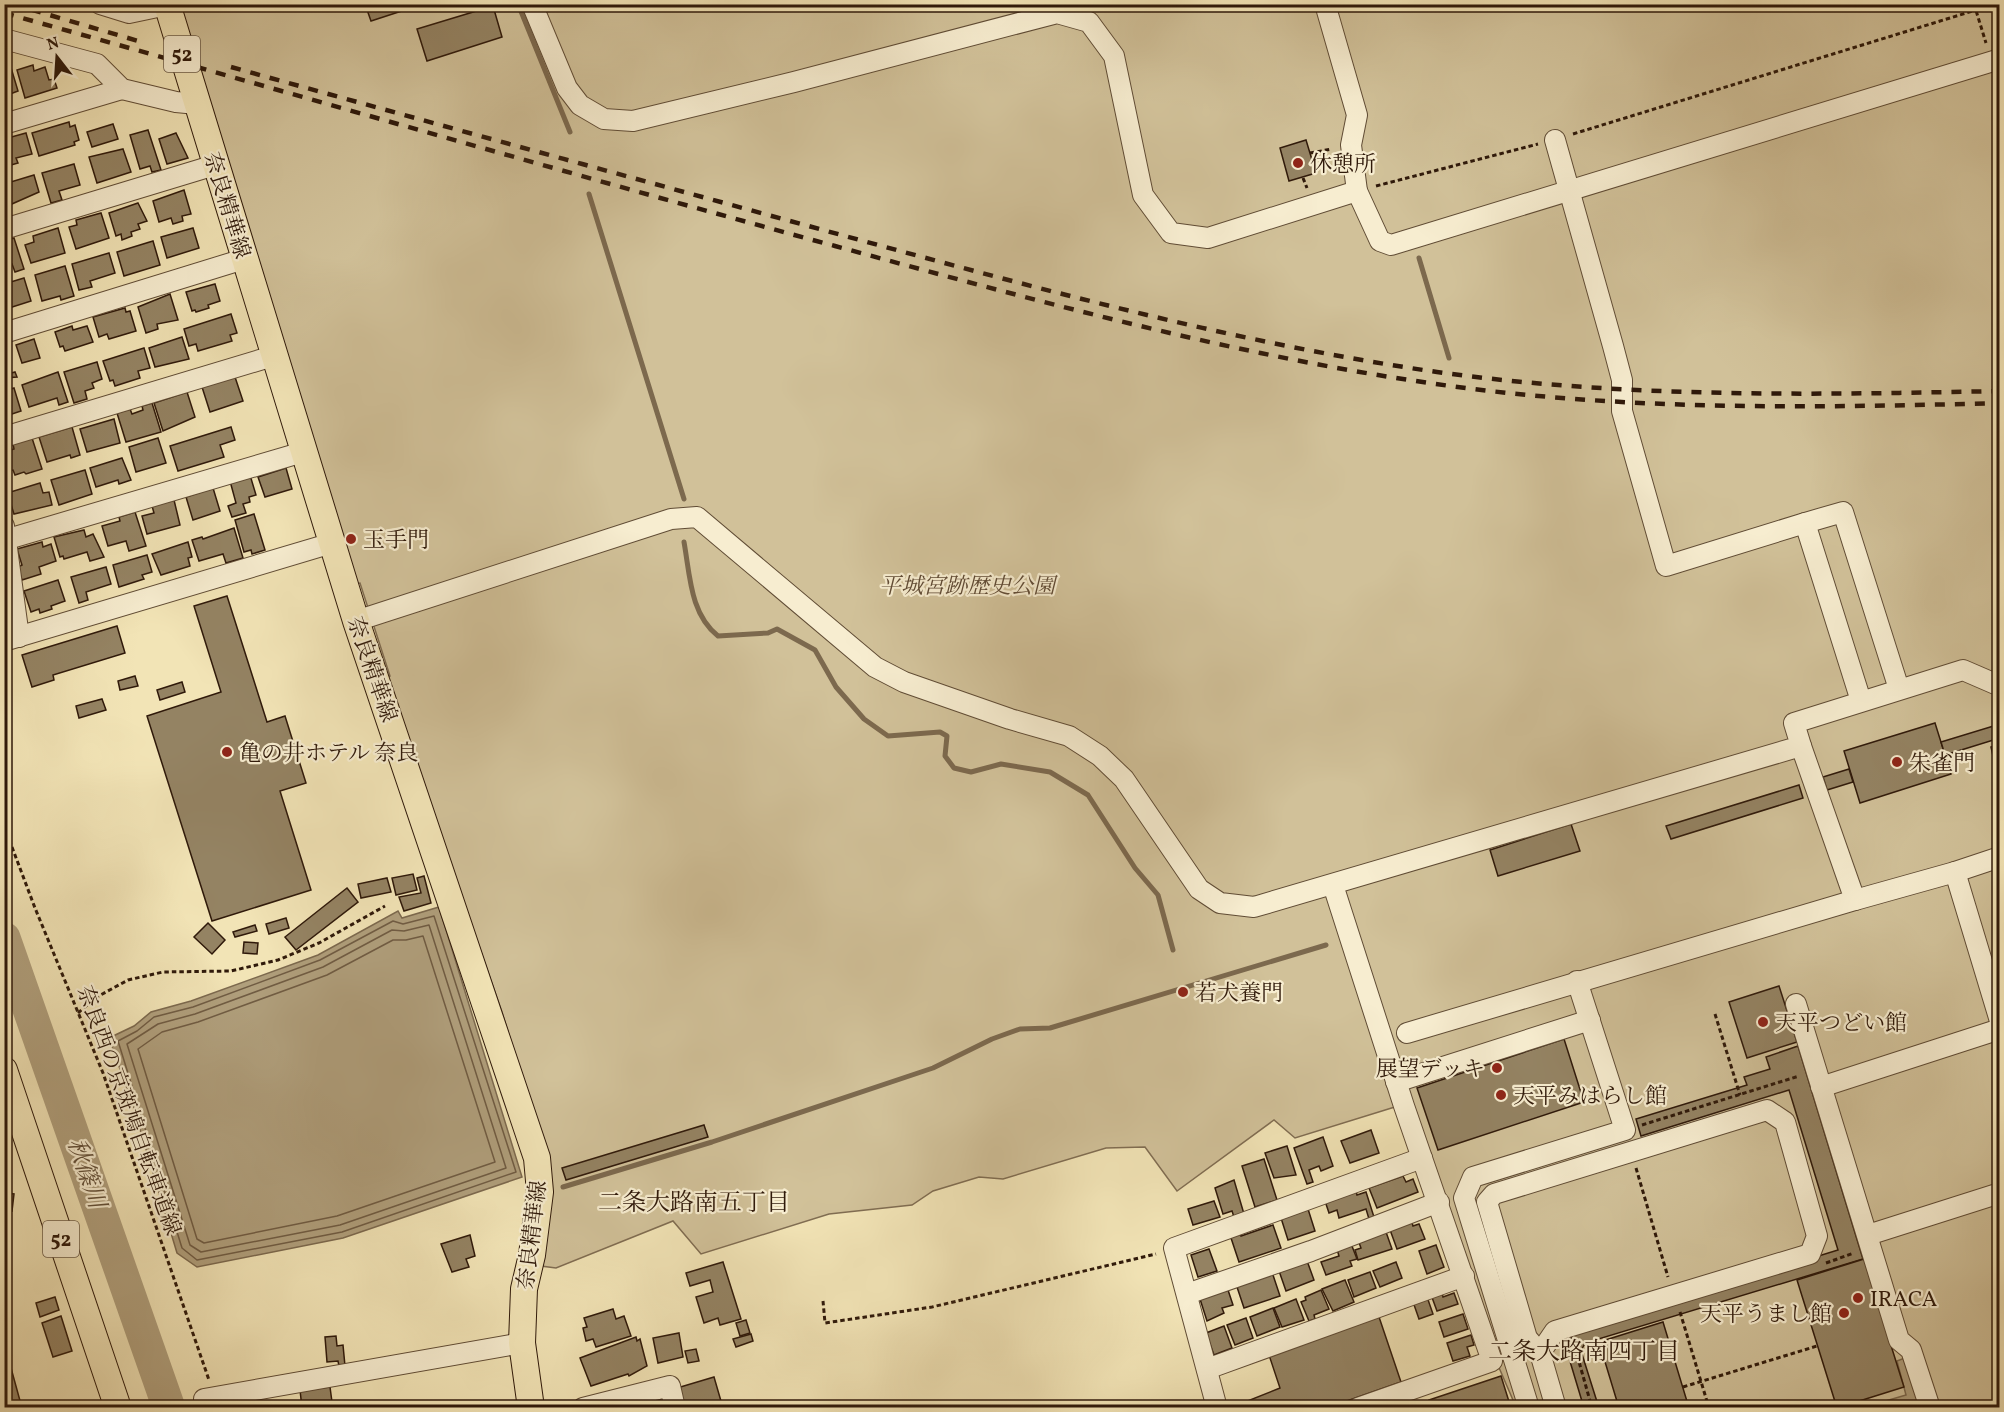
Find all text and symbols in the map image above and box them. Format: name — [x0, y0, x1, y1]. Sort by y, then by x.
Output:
north arrow — [27, 27, 87, 87]
text: N — [44, 32, 62, 57]
road number: 52 — [164, 36, 200, 72]
street label: 奈良精華線 — [195, 149, 257, 263]
place label: 休憩所 — [1310, 150, 1376, 181]
marker: 休憩所 — [1291, 156, 1305, 170]
place label: 玉手門 — [363, 526, 429, 557]
marker: 玉手門 — [344, 532, 358, 546]
park label: 平城宮跡歴史公園 — [879, 572, 1058, 603]
street label: 奈良精華線 — [338, 613, 403, 727]
place label: 亀の井ホテル 奈良 — [239, 739, 418, 770]
marker: 亀の井ホテル 奈良 — [220, 745, 234, 759]
place label: 朱雀門 — [1909, 749, 1975, 780]
marker: 朱雀門 — [1890, 755, 1904, 769]
place label: 若犬養門 — [1195, 979, 1283, 1010]
street label: 奈良西の京斑鳩自転車道線 — [68, 982, 187, 1240]
marker: 若犬養門 — [1176, 985, 1190, 999]
place label: 天平つどい館 — [1775, 1009, 1907, 1040]
marker: 天平つどい館 — [1756, 1015, 1770, 1029]
place label: 展望デッキ — [1375, 1055, 1485, 1086]
marker: 展望デッキ — [1490, 1061, 1504, 1075]
place label: 天平みはらし館 — [1513, 1082, 1667, 1113]
marker: 天平みはらし館 — [1494, 1088, 1508, 1102]
water label: 秋篠川 — [57, 1134, 114, 1216]
street label: 奈良精華線 — [511, 1179, 556, 1292]
district label: 二条大路南五丁目 — [598, 1187, 790, 1221]
road number: 52 — [43, 1221, 79, 1257]
place label: IRACA — [1870, 1285, 1937, 1316]
marker: IRACA — [1851, 1291, 1865, 1305]
place label: 天平うまし館 — [1700, 1300, 1832, 1331]
marker: 天平うまし館 — [1837, 1306, 1851, 1320]
district label: 二条大路南四丁目 — [1488, 1336, 1680, 1370]

